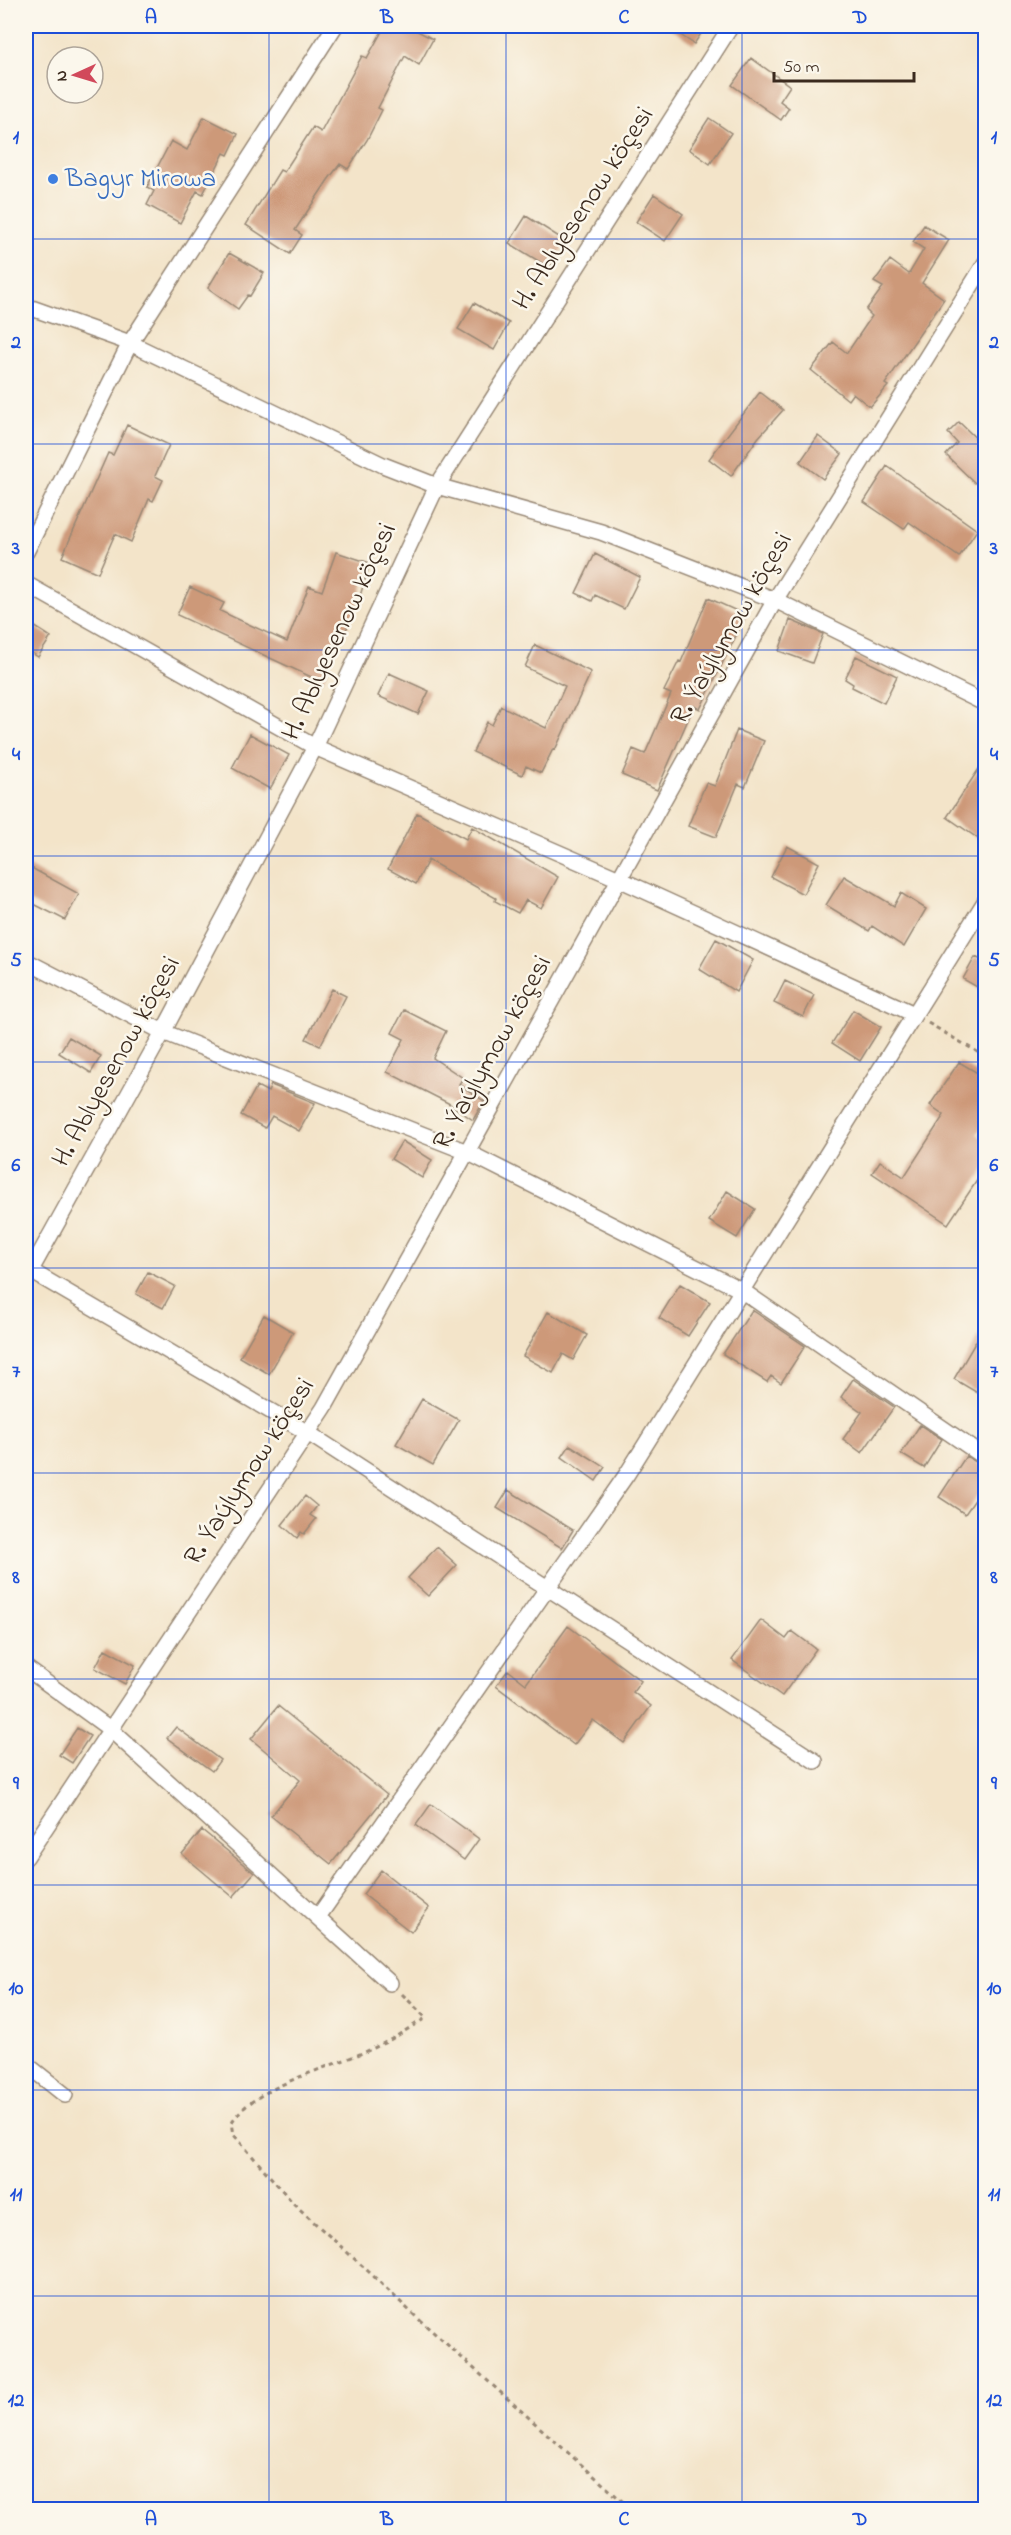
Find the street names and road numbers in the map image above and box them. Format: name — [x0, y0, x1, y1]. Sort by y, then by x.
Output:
street label: H. Ablyesenow köçesi — [503, 99, 665, 319]
street label: H. Ablyesenow köçesi — [272, 517, 408, 747]
street label: R. Ýaýlymow köçesi — [661, 525, 803, 733]
street label: H. Ablyesenow köçesi — [43, 949, 191, 1175]
street label: R. Ýaýlymow köçesi — [423, 949, 563, 1157]
street label: R. Ýaýlymow köçesi — [175, 1370, 325, 1574]

